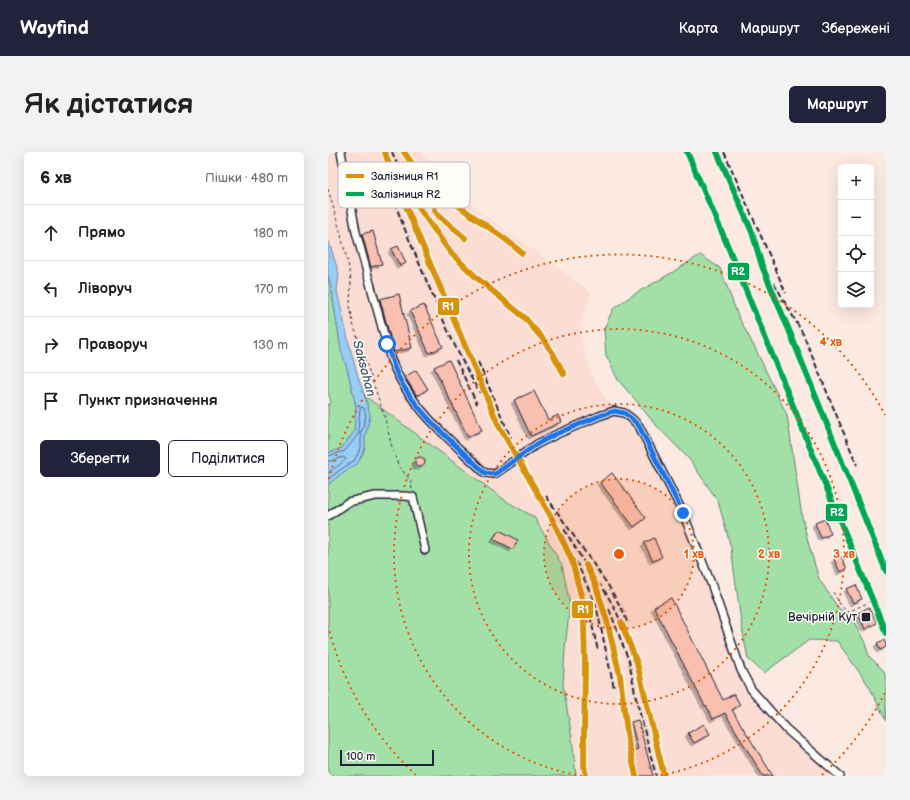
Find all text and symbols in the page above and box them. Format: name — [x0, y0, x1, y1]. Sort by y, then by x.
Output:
text: Wayfind — [20, 17, 89, 40]
text: Карта — [679, 20, 718, 37]
text: Маршрут — [740, 20, 800, 37]
text: Збережені — [822, 20, 890, 37]
button: Маршрут — [789, 86, 886, 123]
text: Як дістатися — [24, 88, 193, 121]
legend — [338, 162, 470, 208]
map controls — [838, 164, 874, 308]
button: + — [838, 164, 874, 200]
text: 6 хв — [40, 168, 72, 188]
text: Пішки · 480 m — [205, 170, 288, 186]
text: Залізниця R1 — [371, 170, 438, 183]
text: Залізниця R2 — [371, 188, 441, 201]
button: − — [838, 200, 874, 236]
icon: ahead — [40, 222, 62, 244]
text: Прямо — [78, 223, 125, 242]
text: 180 m — [253, 225, 288, 241]
button: locate — [838, 236, 874, 272]
line badge: R2 — [727, 262, 750, 281]
text: R2 — [731, 265, 745, 278]
button: layers — [838, 272, 874, 308]
icon: left — [40, 278, 62, 300]
text: Ліворуч — [78, 279, 132, 298]
text: 170 m — [255, 281, 288, 297]
line badge: R1 — [437, 297, 460, 316]
text: R1 — [442, 300, 454, 313]
icon: right — [40, 334, 62, 356]
text: Праворуч — [78, 335, 148, 354]
route start — [378, 335, 396, 353]
text: 4 хв — [820, 335, 843, 350]
text: 130 m — [253, 337, 288, 353]
water label: Saksahan — [349, 338, 379, 398]
icon: arrive — [40, 390, 62, 412]
text: Пункт призначення — [78, 391, 218, 410]
button: Зберегти — [40, 440, 160, 477]
button: Поділитися — [168, 440, 288, 477]
line badge: R2 — [825, 503, 848, 522]
route end — [674, 504, 692, 522]
text: R2 — [830, 506, 844, 519]
centre of rings — [612, 547, 626, 561]
text: 1 хв — [684, 547, 705, 562]
text: 2 хв — [758, 547, 781, 562]
text: 3 хв — [833, 547, 856, 562]
line badge: R1 — [571, 600, 594, 619]
text: R1 — [577, 603, 589, 616]
place label: Вечірній Кут — [788, 610, 857, 625]
marker: Вечірній Кут — [860, 611, 872, 623]
scale bar — [340, 748, 434, 767]
text: 100 m — [346, 750, 375, 763]

